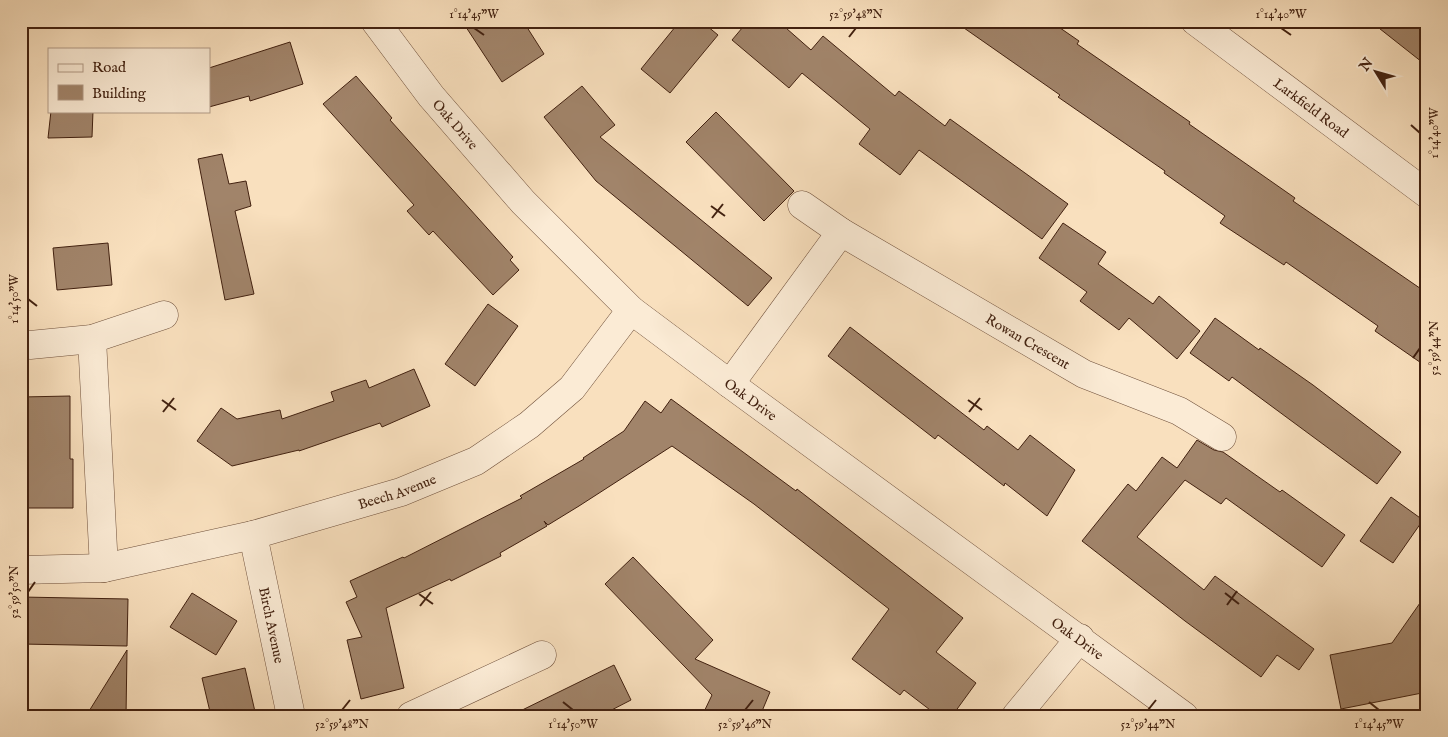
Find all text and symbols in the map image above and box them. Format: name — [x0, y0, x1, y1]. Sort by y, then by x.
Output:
text: 1°14'45"W — [449, 7, 499, 22]
text: 52°59'48"N — [829, 7, 883, 22]
text: 1°14'40"W — [1255, 7, 1307, 22]
legend — [48, 48, 210, 112]
north arrow — [1350, 48, 1400, 98]
text: N — [1355, 55, 1377, 76]
text: Road — [92, 58, 127, 77]
street label: Larkfield Road — [1270, 75, 1352, 143]
text: Building — [92, 84, 147, 103]
street label: Oak Drive — [428, 96, 482, 154]
text: 1°14'40"W — [1427, 107, 1442, 159]
text: 1°14'50"W — [7, 274, 22, 324]
street label: Rowan Crescent — [982, 310, 1073, 374]
text: 52°59'44"N — [1427, 320, 1442, 375]
street label: Oak Drive — [720, 375, 780, 426]
street label: Beech Avenue — [356, 470, 440, 514]
text: 52°59'50"N — [7, 565, 22, 619]
street label: Birch Avenue — [254, 585, 288, 666]
street label: Oak Drive — [1047, 614, 1107, 665]
text: 52°59'48"N — [315, 717, 369, 732]
text: 1°14'50"W — [548, 717, 598, 732]
text: 52°59'46"N — [718, 717, 773, 732]
text: 52°59'44"N — [1121, 717, 1176, 732]
text: 1°14'45"W — [1354, 717, 1404, 732]

